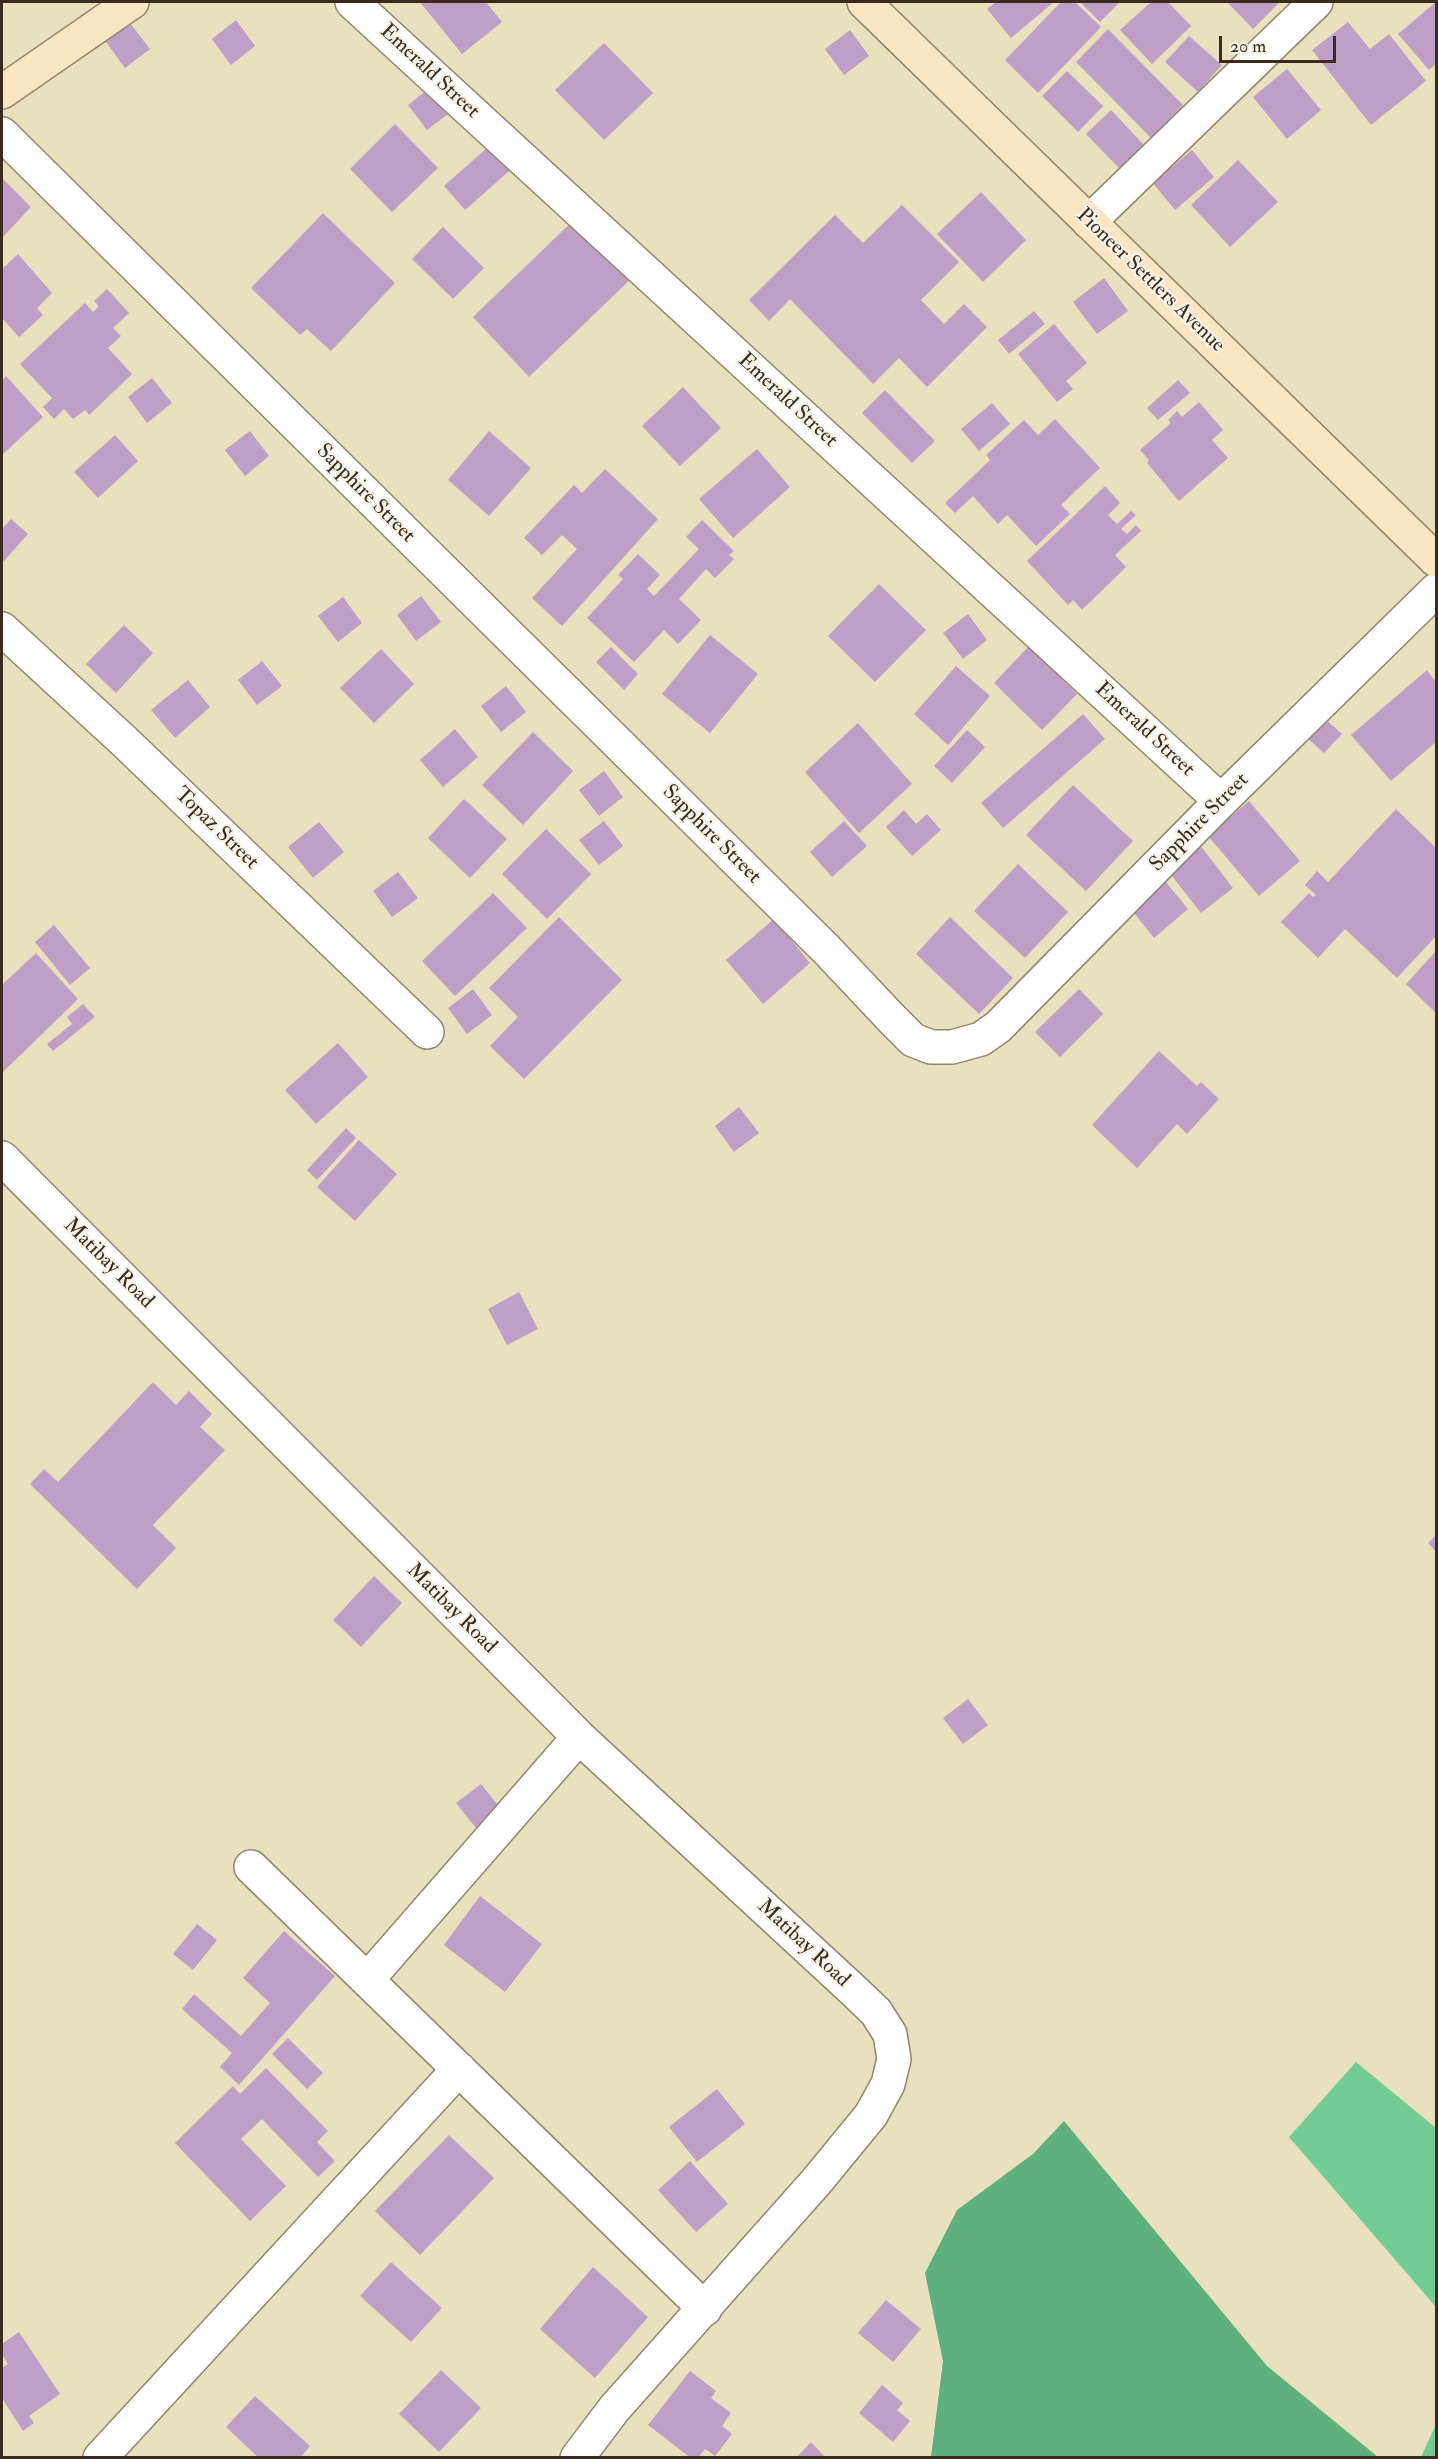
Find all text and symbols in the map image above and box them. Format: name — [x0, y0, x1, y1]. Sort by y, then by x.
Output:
street label: Emerald Street — [374, 19, 484, 125]
scale bar — [1222, 24, 1339, 62]
text: 20 m — [1230, 35, 1266, 58]
street label: Pioneer Settlers Avenue — [1070, 204, 1230, 358]
street label: Emerald Street — [732, 348, 842, 454]
street label: Sapphire Street — [310, 439, 420, 549]
street label: Emerald Street — [1089, 677, 1199, 783]
street label: Sapphire Street — [1145, 768, 1255, 878]
street label: Sapphire Street — [656, 780, 766, 890]
street label: Topaz Street — [169, 783, 263, 875]
street label: Matibay Road — [58, 1214, 158, 1314]
street label: Matibay Road — [401, 1559, 501, 1659]
street label: Matibay Road — [751, 1895, 855, 1993]

